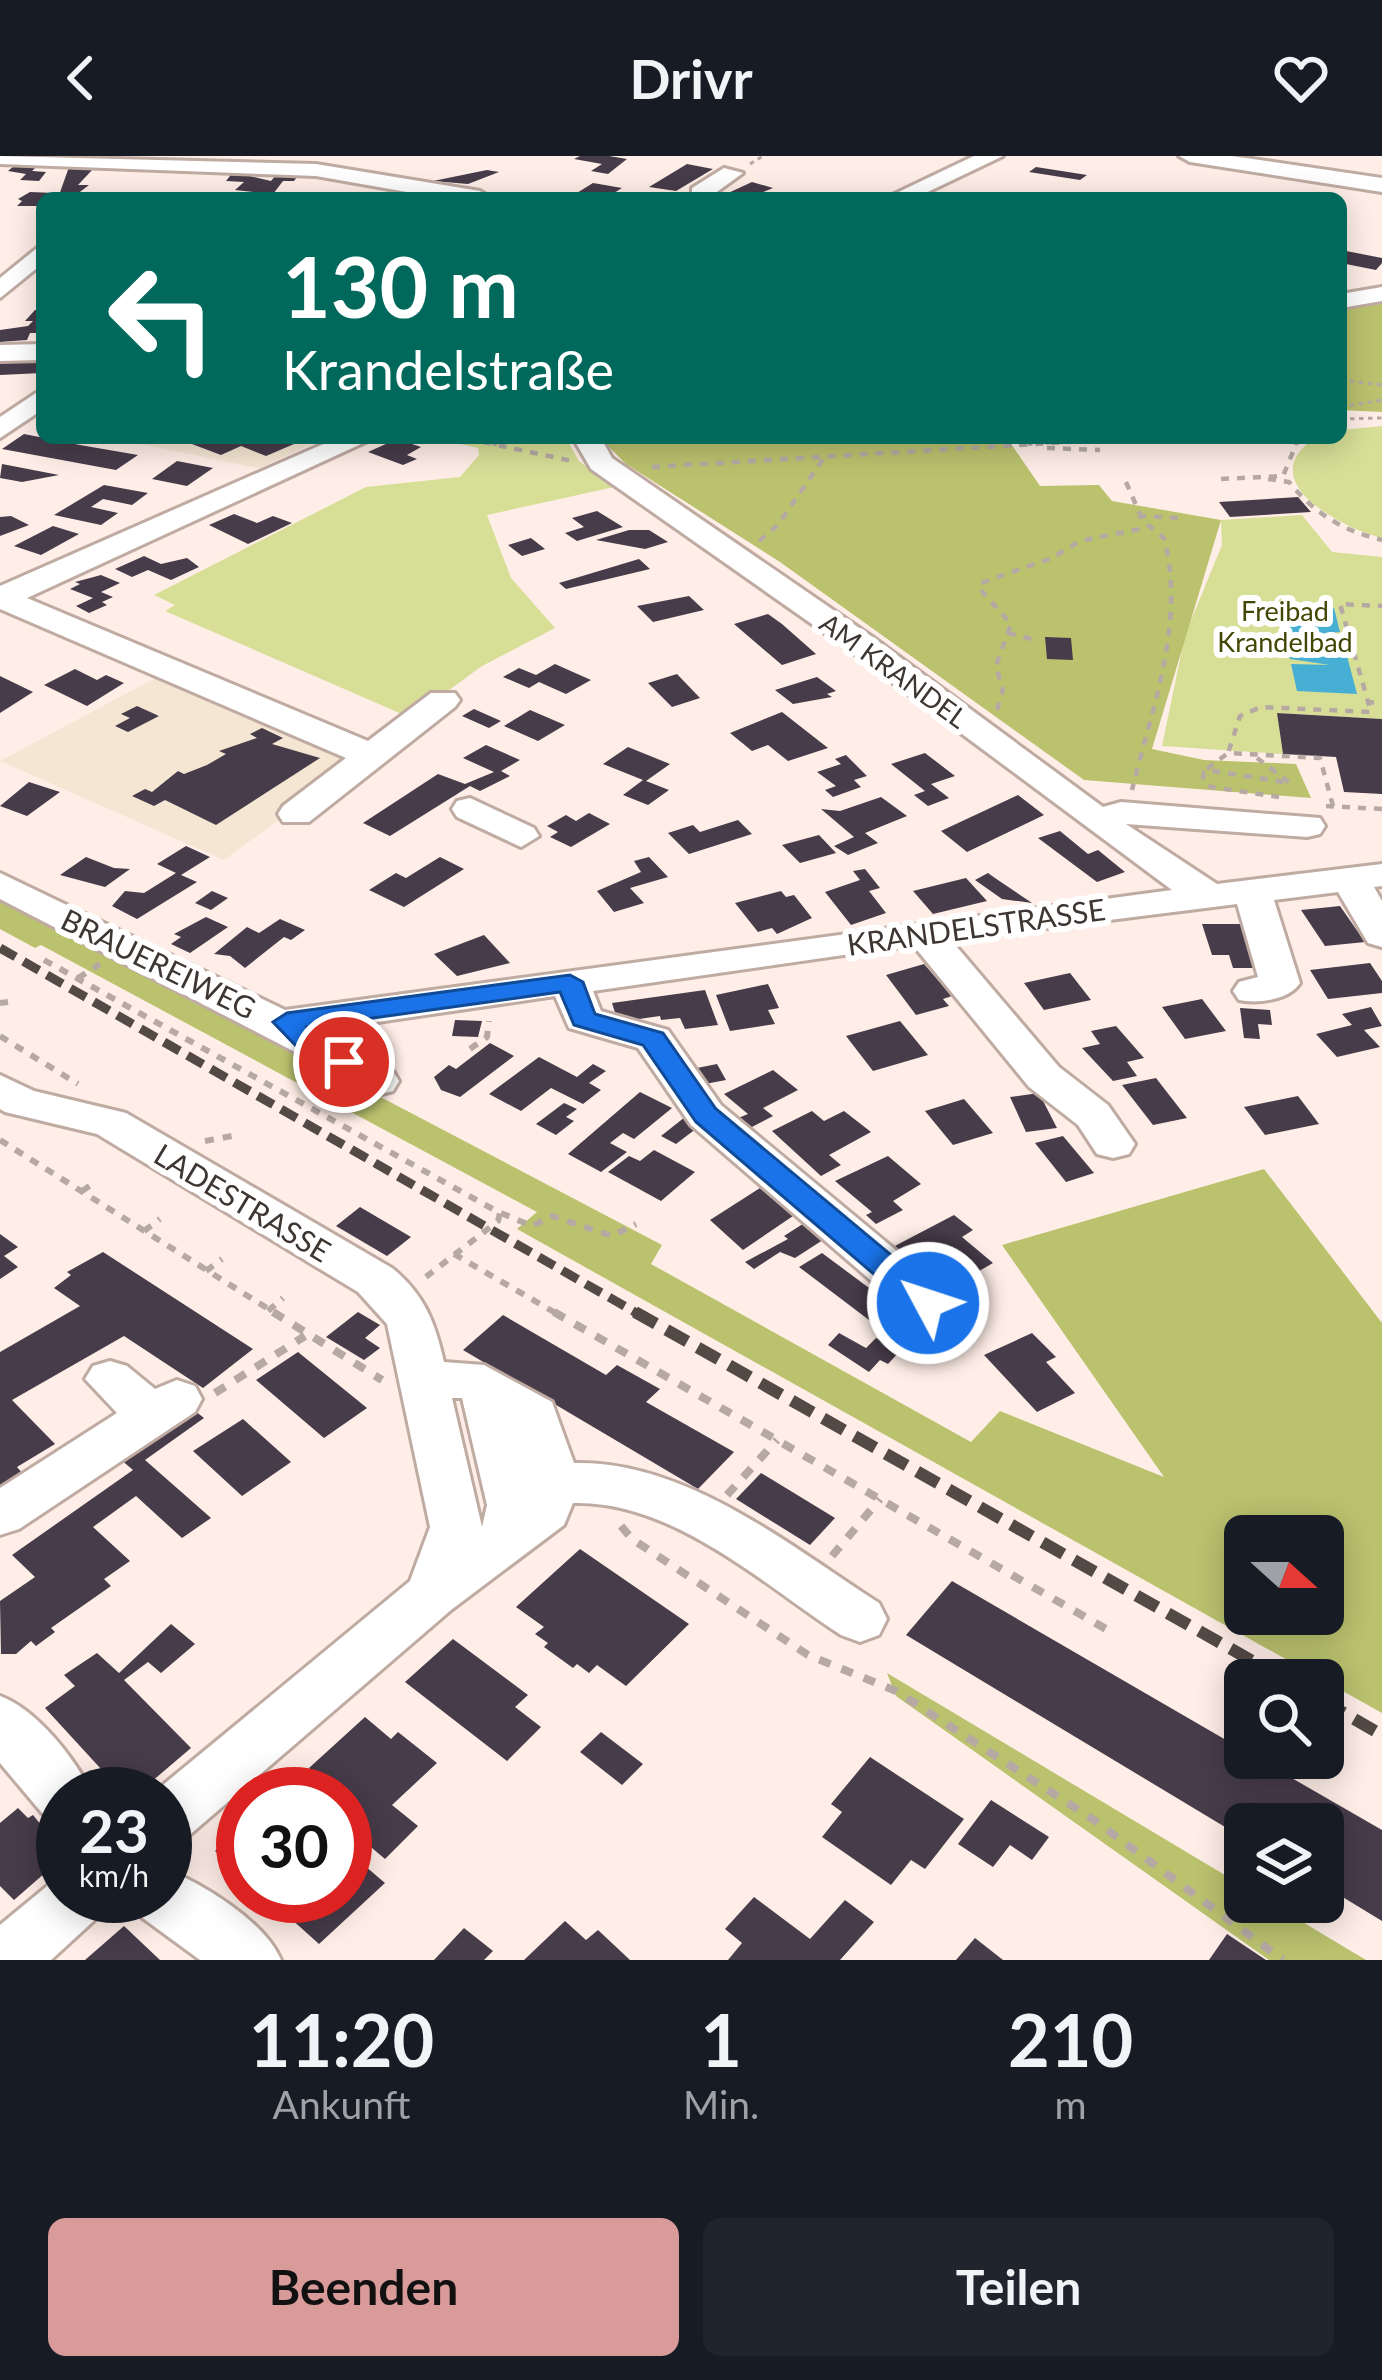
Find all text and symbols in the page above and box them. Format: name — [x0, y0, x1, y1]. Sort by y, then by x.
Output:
icon: back — [48, 45, 114, 111]
icon: heart — [1268, 45, 1334, 111]
text: Drivr — [629, 46, 753, 111]
text: 130 m — [282, 235, 519, 336]
icon: left — [84, 240, 240, 396]
text: Krandelstraße — [282, 337, 614, 402]
park label: Freibad Krandelbad — [1217, 594, 1353, 658]
street label: AM KRANDEL — [814, 606, 974, 735]
street label: KRANDELSTRASSE — [845, 890, 1107, 962]
street label: BRAUEREIWEG — [56, 900, 262, 1026]
pin — [293, 1011, 395, 1113]
icon: arrive — [311, 1029, 377, 1095]
street label: LADESTRASSE — [149, 1135, 337, 1269]
position arrow — [865, 1240, 991, 1366]
north arrow — [1224, 1515, 1344, 1635]
map controls — [1224, 1515, 1344, 1923]
button: search — [1224, 1659, 1344, 1779]
speed limit sign: 30 — [216, 1767, 372, 1923]
text: 23 — [79, 1794, 149, 1866]
button: layers — [1224, 1803, 1344, 1923]
text: km/h — [79, 1857, 149, 1893]
text: 11:20 — [249, 1996, 434, 2082]
text: 1 — [700, 1996, 742, 2082]
text: 210 — [1008, 1996, 1133, 2082]
text: Ankunft — [273, 2081, 410, 2127]
text: Min. — [683, 2081, 759, 2127]
text: m — [1055, 2081, 1087, 2127]
button: Beenden — [48, 2218, 679, 2356]
button: Teilen — [703, 2218, 1334, 2356]

